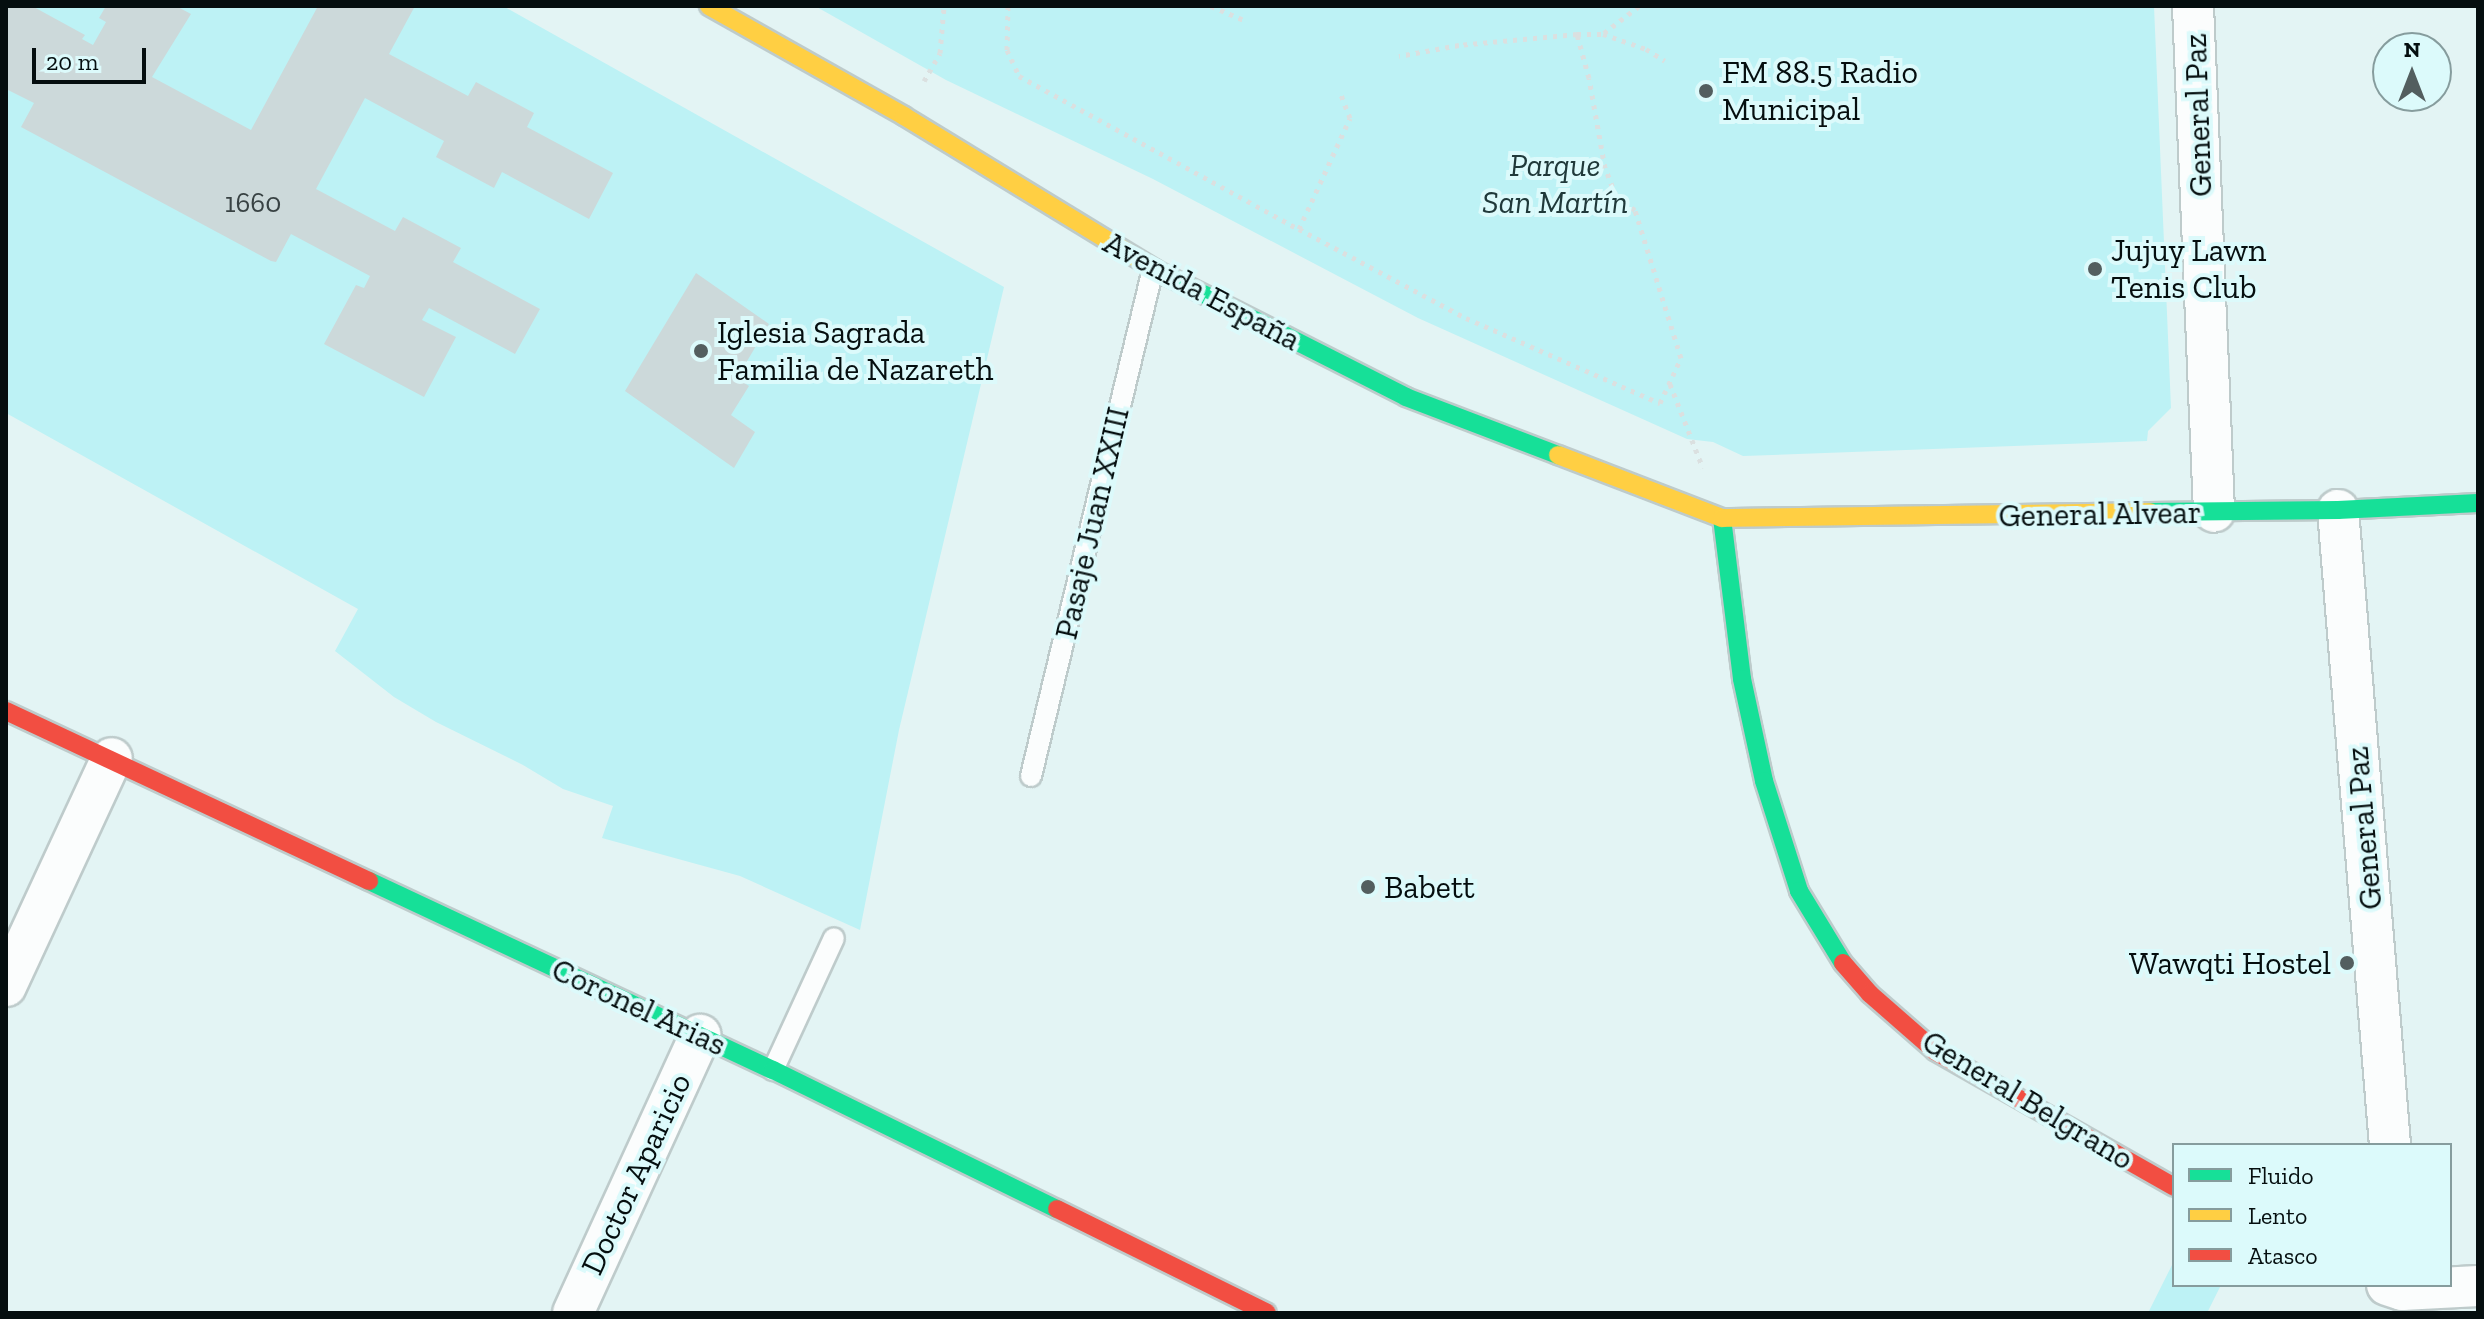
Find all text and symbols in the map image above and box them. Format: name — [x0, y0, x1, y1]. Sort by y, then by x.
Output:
scale bar — [36, 32, 150, 82]
north arrow — [2372, 32, 2452, 112]
street label: General Paz — [2176, 33, 2220, 197]
text: N — [2404, 36, 2420, 63]
text: 20 m — [46, 47, 98, 76]
place label: FM 88.5 Radio Municipal — [1722, 54, 1918, 129]
marker: FM 88.5 Radio Municipal — [1697, 82, 1715, 100]
park label: Parque San Martín — [1482, 147, 1628, 222]
house number: 1660 — [225, 186, 281, 220]
street label: Avenida España — [1097, 223, 1307, 359]
place label: Jujuy Lawn Tenis Club — [2111, 232, 2267, 307]
marker: Jujuy Lawn Tenis Club — [2086, 260, 2104, 278]
place label: Iglesia Sagrada Familia de Nazareth — [717, 314, 993, 389]
marker: Iglesia Sagrada Familia de Nazareth — [692, 342, 710, 360]
street label: Pasaje Juan XXIII — [1047, 403, 1137, 643]
street label: General Alvear — [1998, 493, 2202, 535]
street label: General Paz — [2338, 745, 2390, 911]
place label: Babett — [1384, 868, 1475, 906]
marker: Babett — [1359, 878, 1377, 896]
place label: Wawqti Hostel — [2129, 944, 2331, 982]
street label: Coronel Arias — [545, 950, 733, 1064]
marker: Wawqti Hostel — [2338, 954, 2356, 972]
street label: General Belgrano — [1916, 1022, 2140, 1178]
street label: Doctor Aparicio — [572, 1067, 700, 1281]
legend — [2172, 1143, 2452, 1287]
text: Fluido — [2248, 1161, 2313, 1190]
text: Lento — [2248, 1201, 2307, 1230]
text: Atasco — [2248, 1241, 2318, 1270]

